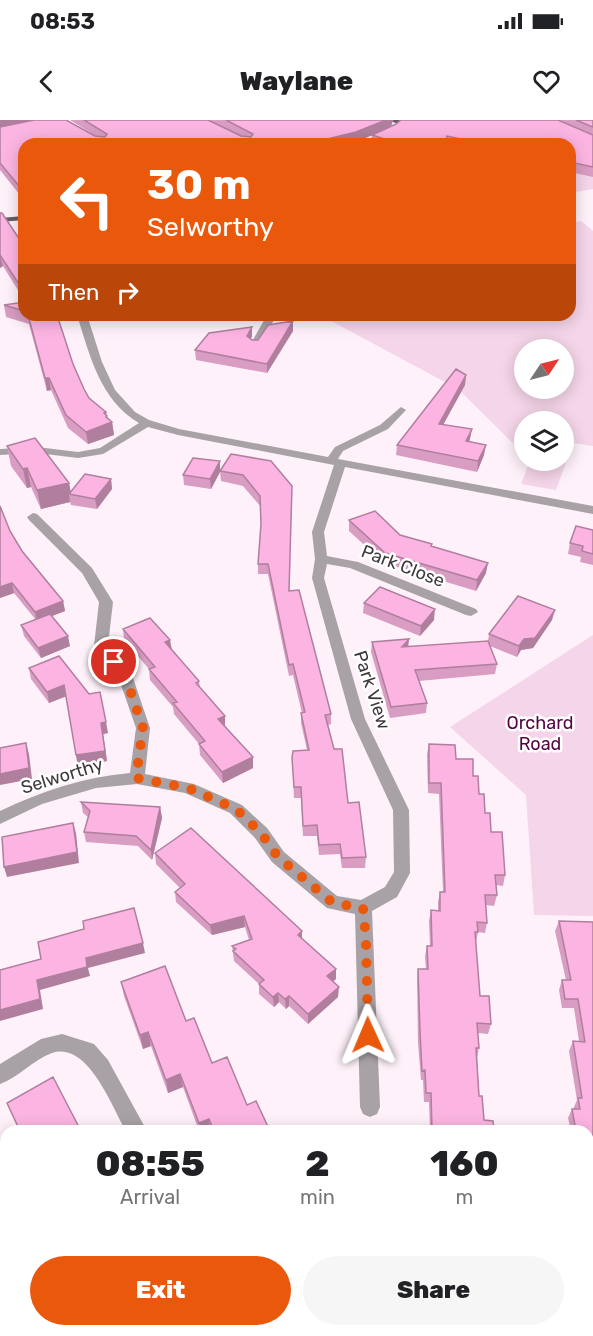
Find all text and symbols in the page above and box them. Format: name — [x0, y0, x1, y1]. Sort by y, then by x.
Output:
text: 08:53 — [30, 8, 95, 35]
icon: back — [30, 65, 63, 98]
text: Waylane — [240, 65, 353, 97]
icon: heart — [530, 65, 563, 98]
text: 30 m — [147, 160, 251, 210]
icon: left — [48, 162, 126, 240]
text: Selworthy — [147, 211, 274, 243]
icon: right — [111, 276, 144, 309]
text: Then — [48, 279, 99, 306]
north arrow — [514, 339, 574, 399]
map controls — [514, 339, 574, 471]
button: layers — [514, 411, 574, 471]
street label: Park Close — [358, 540, 448, 592]
pin — [88, 636, 139, 687]
icon: arrive — [97, 645, 130, 678]
street label: Park View — [349, 648, 395, 732]
park label: Orchard Road — [506, 712, 574, 755]
street label: Selworthy — [18, 753, 106, 799]
position arrow — [336, 1003, 400, 1067]
text: 08:55 — [95, 1142, 205, 1185]
text: 2 — [305, 1142, 330, 1185]
text: 160 — [430, 1142, 499, 1185]
text: Arrival — [120, 1185, 180, 1209]
text: min — [300, 1185, 335, 1209]
text: m — [456, 1185, 473, 1209]
button: Exit — [30, 1256, 291, 1325]
button: Share — [303, 1256, 564, 1325]

